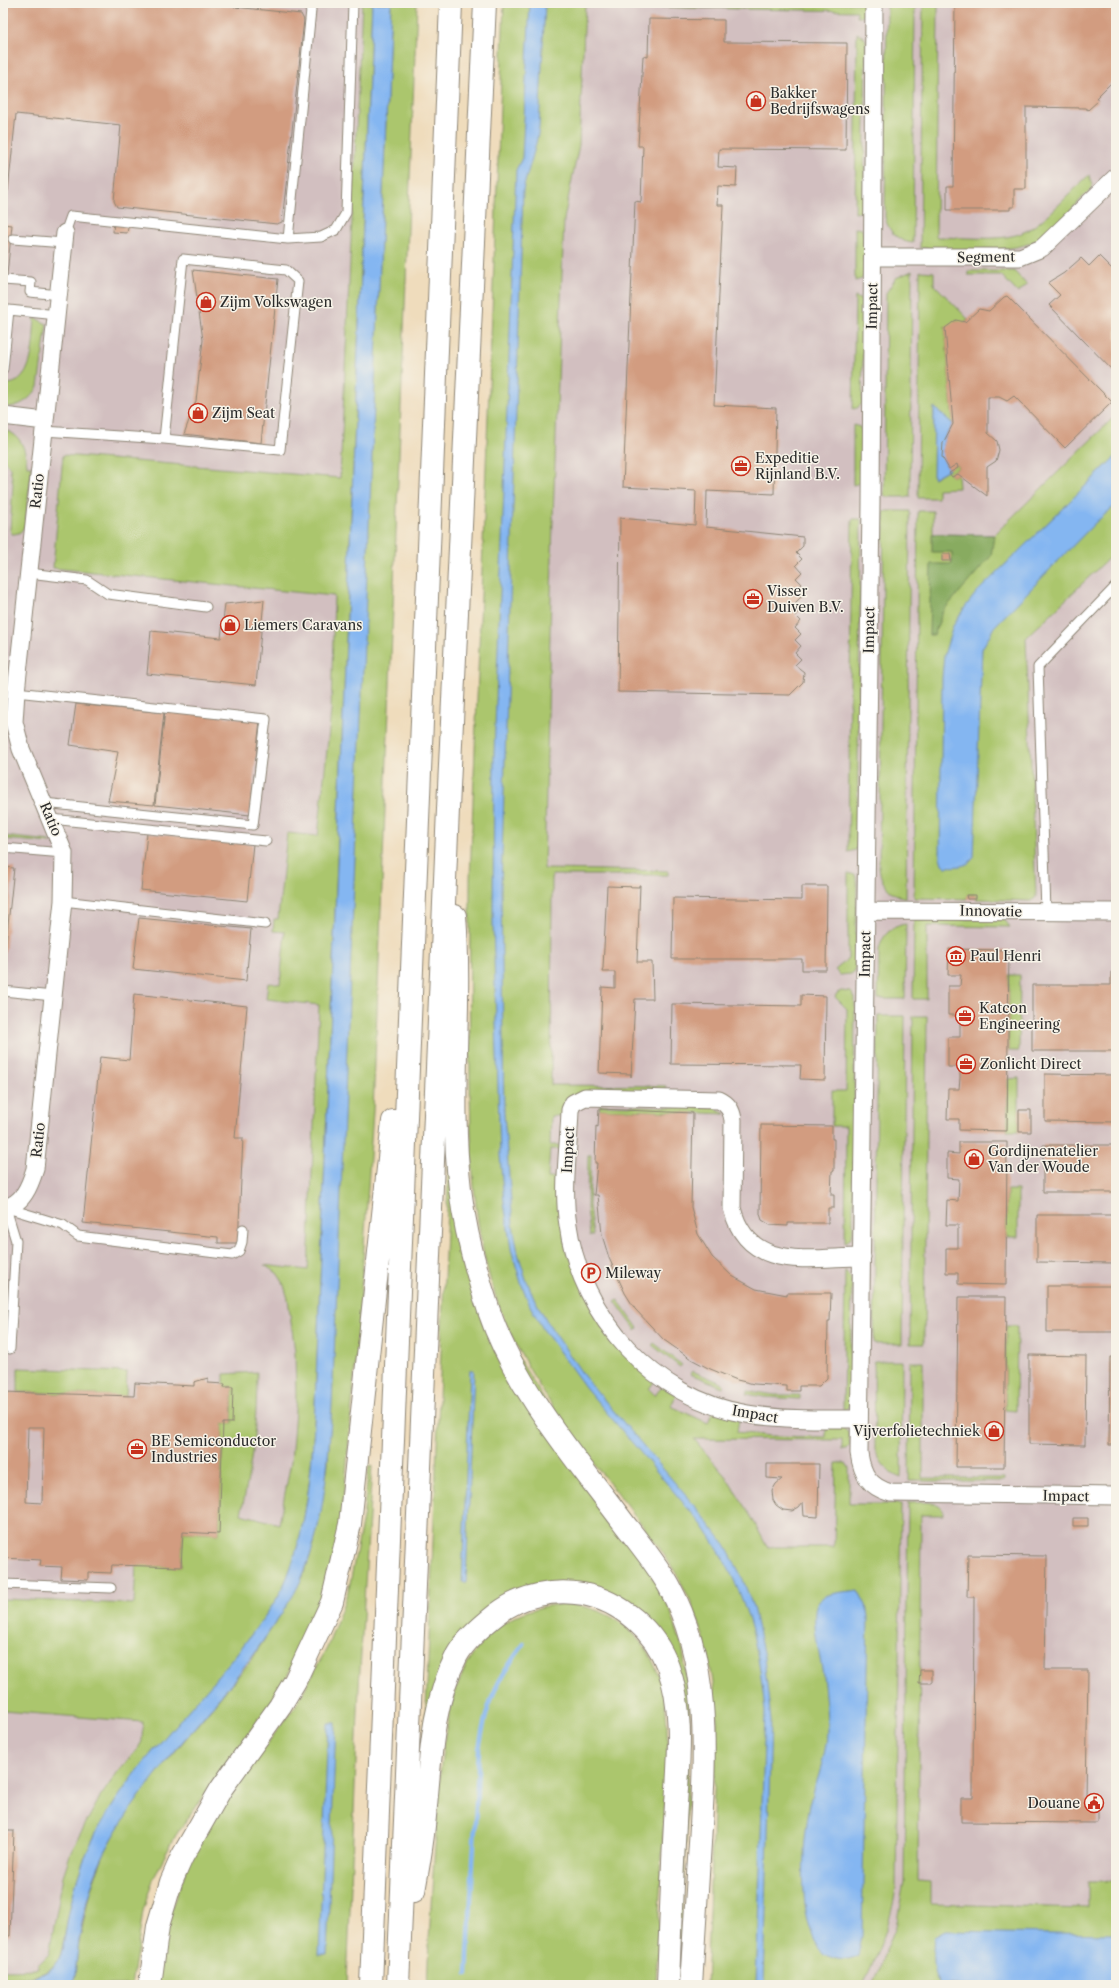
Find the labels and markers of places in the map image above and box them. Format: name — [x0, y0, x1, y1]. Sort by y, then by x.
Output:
place label: Bakker Bedrijfswagens — [770, 84, 870, 118]
shop icon: Bakker Bedrijfswagens — [745, 90, 767, 112]
shop icon: Zijm Volkswagen — [195, 291, 217, 313]
place label: Zijm Volkswagen — [220, 293, 332, 311]
shop icon: Zijm Seat — [187, 402, 209, 424]
place label: Zijm Seat — [212, 404, 275, 422]
place label: Expeditie Rijnland B.V. — [755, 449, 840, 483]
office icon: Expeditie Rijnland B.V. — [730, 455, 752, 477]
place label: Visser Duiven B.V. — [766, 582, 844, 616]
office icon: Visser Duiven B.V. — [742, 588, 764, 610]
shop icon: Liemers Caravans — [219, 614, 241, 636]
place label: Liemers Caravans — [244, 616, 362, 634]
museum icon: Paul Henri — [945, 945, 967, 967]
place label: Paul Henri — [970, 947, 1041, 965]
place label: Katcon Engineering — [979, 999, 1060, 1033]
office icon: Katcon Engineering — [954, 1005, 976, 1027]
office icon: Zonlicht Direct — [955, 1053, 977, 1075]
place label: Zonlicht Direct — [980, 1055, 1082, 1073]
place label: Gordijnenatelier Van der Woude — [987, 1142, 1098, 1176]
shop icon: Gordijnenatelier Van der Woude — [963, 1148, 985, 1170]
parking icon: Mileway — [580, 1262, 602, 1284]
place label: Mileway — [605, 1264, 661, 1282]
shop icon: Vijverfolietechniek — [983, 1420, 1005, 1442]
place label: Vijverfolietechniek — [852, 1422, 981, 1440]
place label: BE Semiconductor Industries — [151, 1432, 276, 1466]
office icon: BE Semiconductor Industries — [126, 1438, 148, 1460]
public building icon: Douane — [1083, 1792, 1105, 1814]
place label: Douane — [1027, 1794, 1080, 1812]

